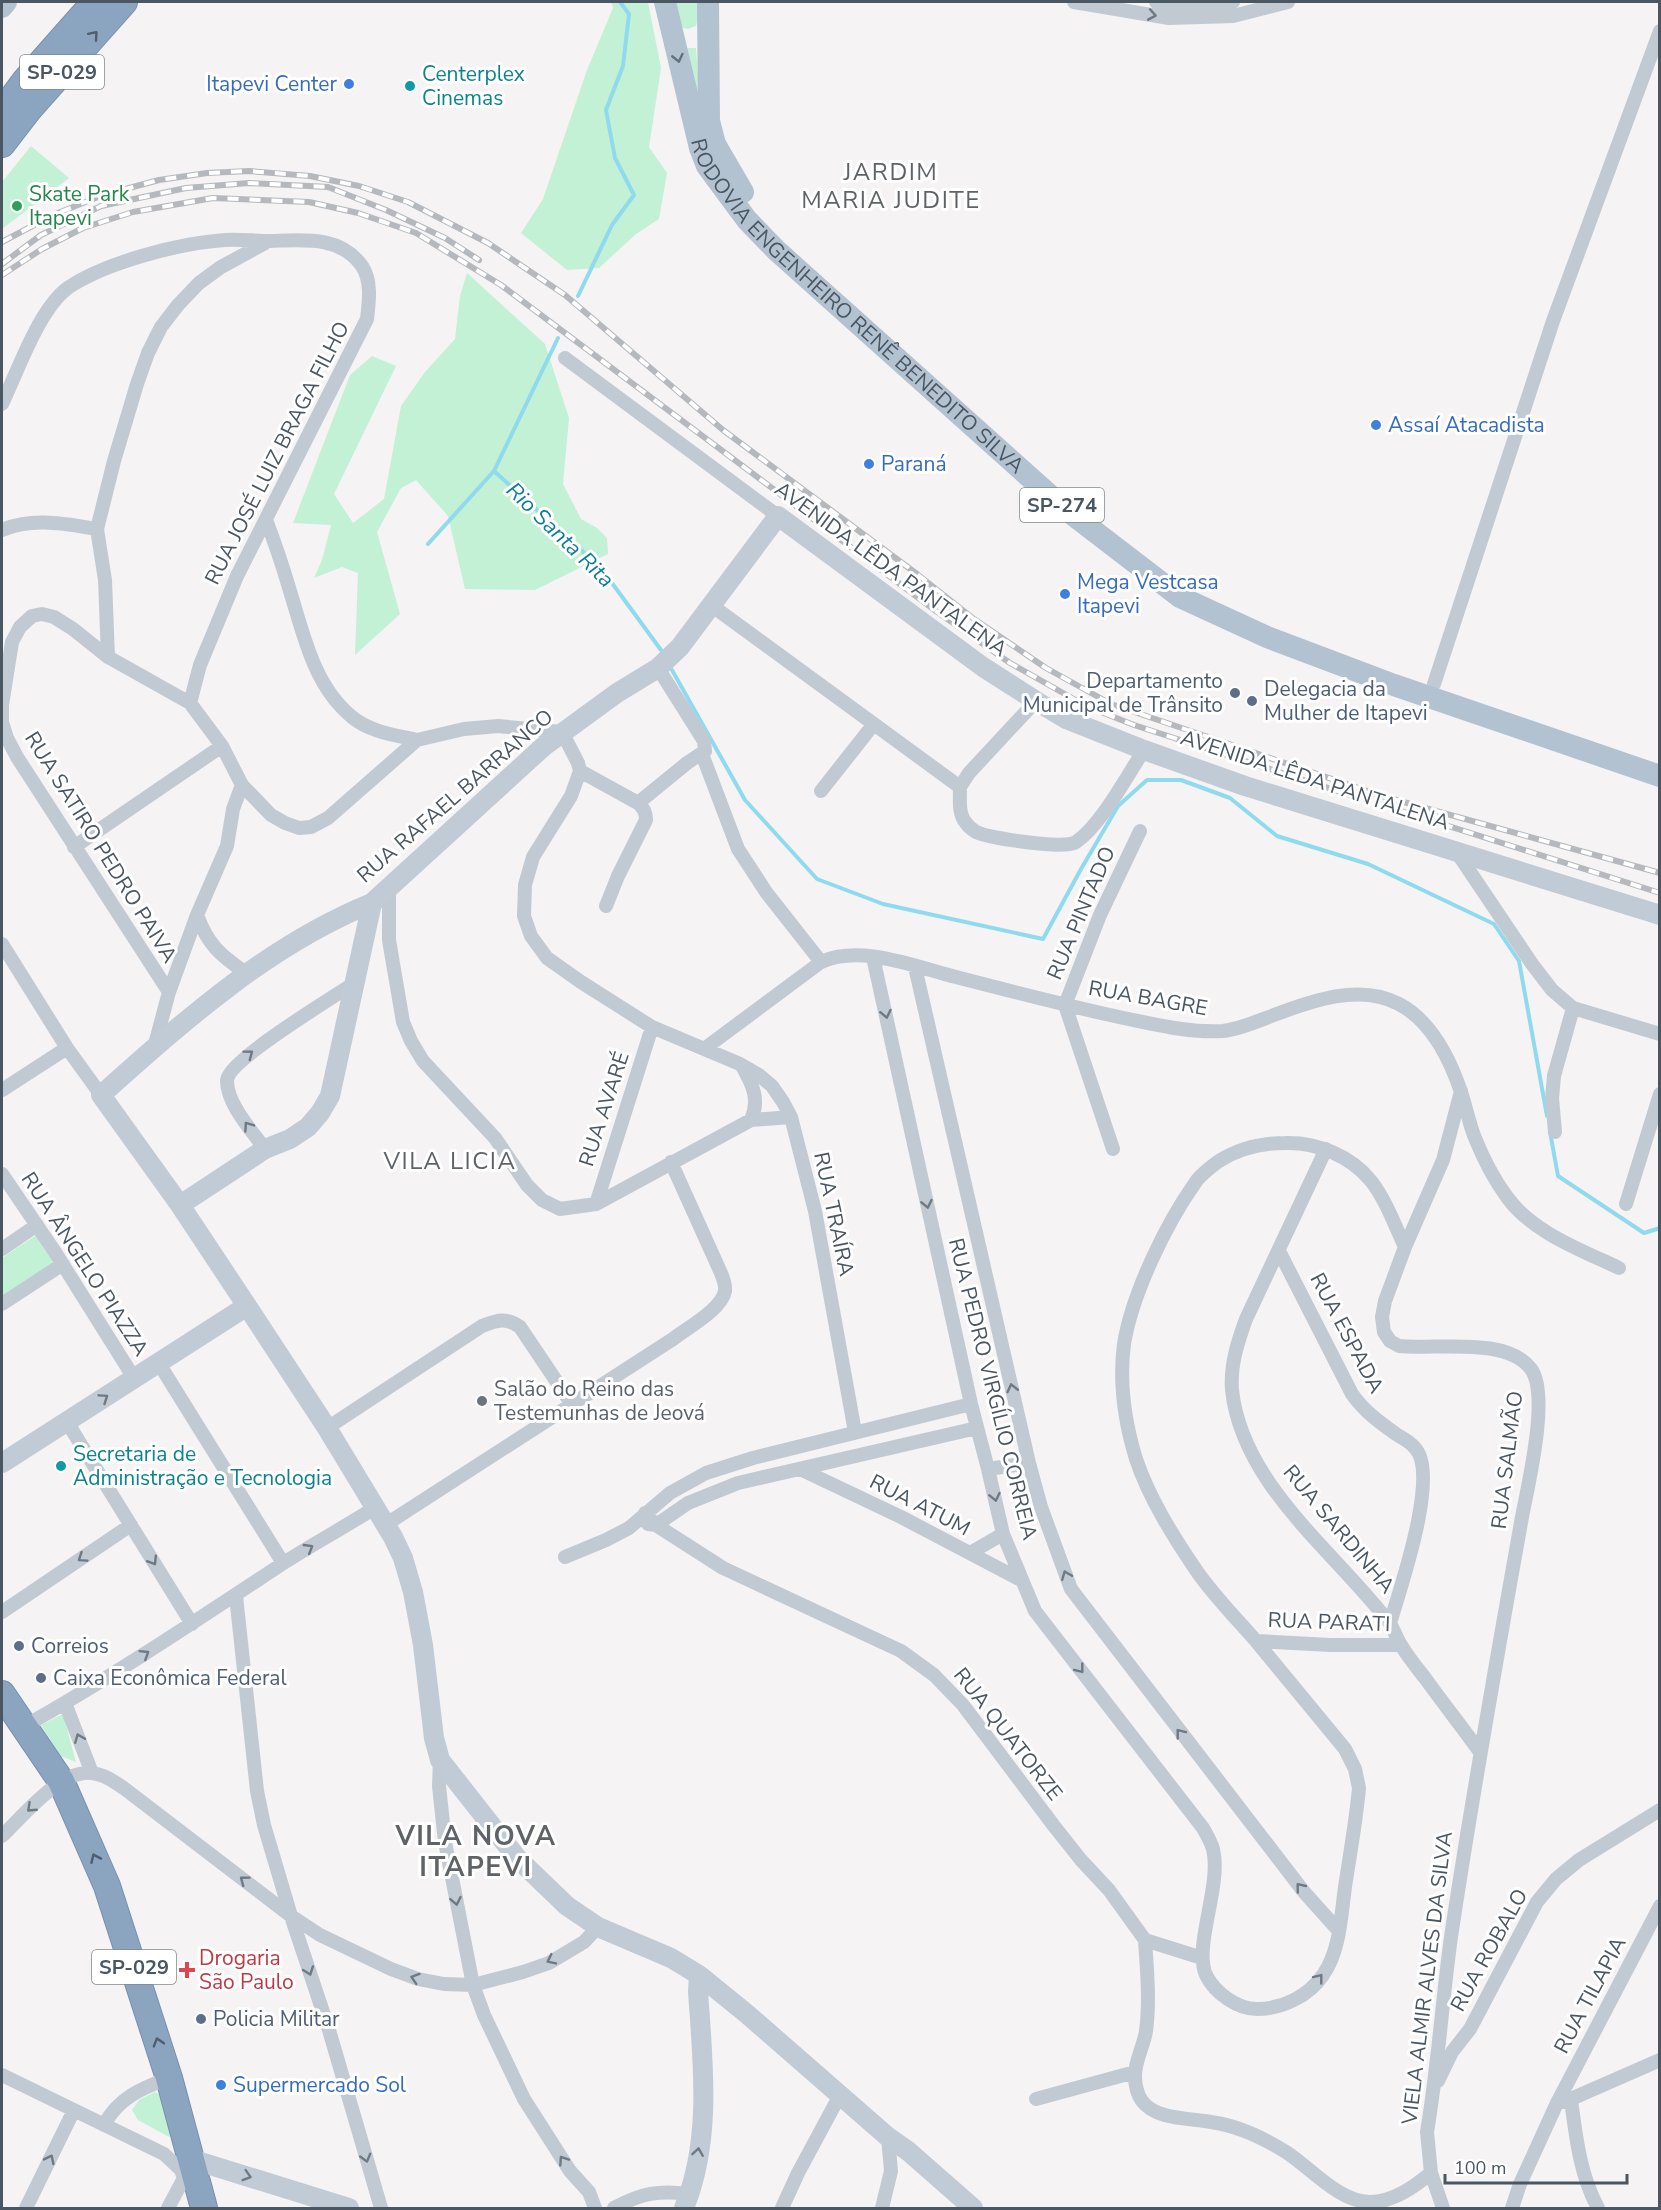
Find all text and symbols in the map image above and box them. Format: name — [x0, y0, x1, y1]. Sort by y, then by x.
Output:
one-way arrow — [1147, 8, 1157, 21]
one-way arrow — [87, 32, 98, 42]
one-way arrow — [671, 53, 684, 63]
road number: SP-029 — [20, 55, 104, 89]
place label: Centerplex Cinemas — [422, 60, 525, 112]
place label: Itapevi Center — [206, 70, 337, 98]
marker: Itapevi Center — [342, 77, 356, 91]
marker: Centerplex Cinemas — [403, 79, 417, 93]
street label: RODOVIA ENGENHEIRO RENÊ BENEDITO SILVA — [684, 136, 1030, 480]
district label: JARDIM MARIA JUDITE — [801, 156, 981, 216]
place label: Skate Park Itapevi — [29, 180, 130, 232]
marker: Skate Park Itapevi — [10, 199, 24, 213]
street label: RUA JOSÉ LUIZ BRAGA FILHO — [198, 317, 356, 589]
place label: Assaí Atacadista — [1388, 411, 1545, 439]
marker: Assaí Atacadista — [1369, 418, 1383, 432]
place label: Paraná — [881, 450, 947, 478]
marker: Paraná — [862, 457, 876, 471]
street label: AVENIDA LÊDA PANTALENA — [769, 475, 1013, 663]
water label: Rio Santa Rita — [499, 476, 621, 594]
road number: SP-274 — [1020, 488, 1104, 522]
place label: Mega Vestcasa Itapevi — [1077, 568, 1219, 620]
marker: Mega Vestcasa Itapevi — [1058, 587, 1072, 601]
place label: Departamento Municipal de Trânsito — [1023, 667, 1223, 719]
place label: Delegacia da Mulher de Itapevi — [1264, 675, 1428, 727]
marker: Departamento Municipal de Trânsito — [1228, 686, 1242, 700]
marker: Delegacia da Mulher de Itapevi — [1245, 694, 1259, 708]
street label: RUA RAFAEL BARRANCO — [351, 703, 559, 889]
street label: AVENIDA LÊDA PANTALENA — [1177, 723, 1453, 837]
street label: RUA SATIRO PEDRO PAIVA — [18, 726, 184, 968]
street label: RUA PINTADO — [1040, 842, 1122, 984]
street label: RUA BAGRE — [1086, 974, 1210, 1022]
one-way arrow — [879, 1009, 892, 1019]
street label: RUA AVARÉ — [572, 1048, 636, 1170]
one-way arrow — [243, 1050, 254, 1061]
one-way arrow — [244, 1121, 255, 1132]
district label: VILA LICIA — [383, 1145, 516, 1177]
street label: RUA TRAÍRA — [807, 1149, 861, 1279]
street label: RUA ÂNGELO PIAZZA — [15, 1167, 155, 1361]
one-way arrow — [920, 1199, 933, 1209]
street label: RUA PEDRO VIRGÍLIO CORREIA — [942, 1235, 1044, 1543]
street label: RUA ESPADA — [1304, 1268, 1390, 1398]
place label: Salão do Reino das Testemunhas de Jeová — [494, 1375, 705, 1427]
one-way arrow — [1007, 1383, 1020, 1393]
street label: RUA SALMÃO — [1485, 1389, 1529, 1531]
one-way arrow — [97, 1394, 108, 1405]
marker: Salão do Reino das Testemunhas de Jeová — [475, 1394, 489, 1408]
place label: Secretaria de Administração e Tecnologia — [73, 1440, 332, 1492]
marker: Secretaria de Administração e Tecnologia — [54, 1459, 68, 1473]
street label: RUA SARDINHA — [1277, 1459, 1401, 1599]
street label: RUA ATUM — [865, 1468, 975, 1542]
one-way arrow — [987, 1491, 1000, 1501]
one-way arrow — [303, 1544, 313, 1556]
one-way arrow — [78, 1551, 89, 1562]
one-way arrow — [146, 1555, 158, 1565]
one-way arrow — [1061, 1571, 1073, 1582]
street label: RUA PARATI — [1267, 1606, 1391, 1638]
place label: Correios — [31, 1632, 109, 1660]
marker: Correios — [12, 1639, 26, 1653]
one-way arrow — [139, 1649, 149, 1661]
street label: RUA QUATORZE — [947, 1662, 1069, 1806]
one-way arrow — [1072, 1663, 1083, 1674]
place label: Caixa Econômica Federal — [53, 1664, 287, 1692]
marker: Caixa Econômica Federal — [34, 1671, 48, 1685]
one-way arrow — [1177, 1728, 1188, 1739]
one-way arrow — [73, 1733, 86, 1744]
one-way arrow — [27, 1801, 38, 1812]
district label: VILA NOVA ITAPEVI — [394, 1818, 557, 1886]
street label: VIELA ALMIR ALVES DA SILVA — [1395, 1830, 1459, 2127]
one-way arrow — [90, 1853, 102, 1864]
one-way arrow — [240, 1877, 251, 1888]
one-way arrow — [1296, 1883, 1307, 1894]
street label: RUA ROBALO — [1444, 1884, 1534, 2016]
one-way arrow — [449, 1896, 462, 1906]
street label: RUA TILAPIA — [1548, 1932, 1632, 2058]
place label: Drogaria São Paulo — [199, 1944, 294, 1996]
road number: SP-029 — [92, 1950, 176, 1984]
one-way arrow — [546, 1953, 557, 1965]
marker: Drogaria São Paulo — [180, 1963, 194, 1977]
one-way arrow — [302, 1965, 315, 1976]
one-way arrow — [410, 1972, 421, 1985]
one-way arrow — [1312, 1974, 1323, 1985]
place label: Policia Militar — [213, 2005, 340, 2033]
marker: Policia Militar — [194, 2012, 208, 2026]
one-way arrow — [153, 2037, 165, 2048]
place label: Supermercado Sol — [233, 2071, 407, 2099]
marker: Supermercado Sol — [214, 2078, 228, 2092]
scale bar — [1445, 2147, 1626, 2185]
one-way arrow — [692, 2148, 704, 2157]
one-way arrow — [359, 2152, 371, 2163]
one-way arrow — [42, 2155, 54, 2166]
one-way arrow — [559, 2156, 570, 2167]
text: 100 m — [1454, 2156, 1506, 2180]
one-way arrow — [241, 2169, 252, 2182]

